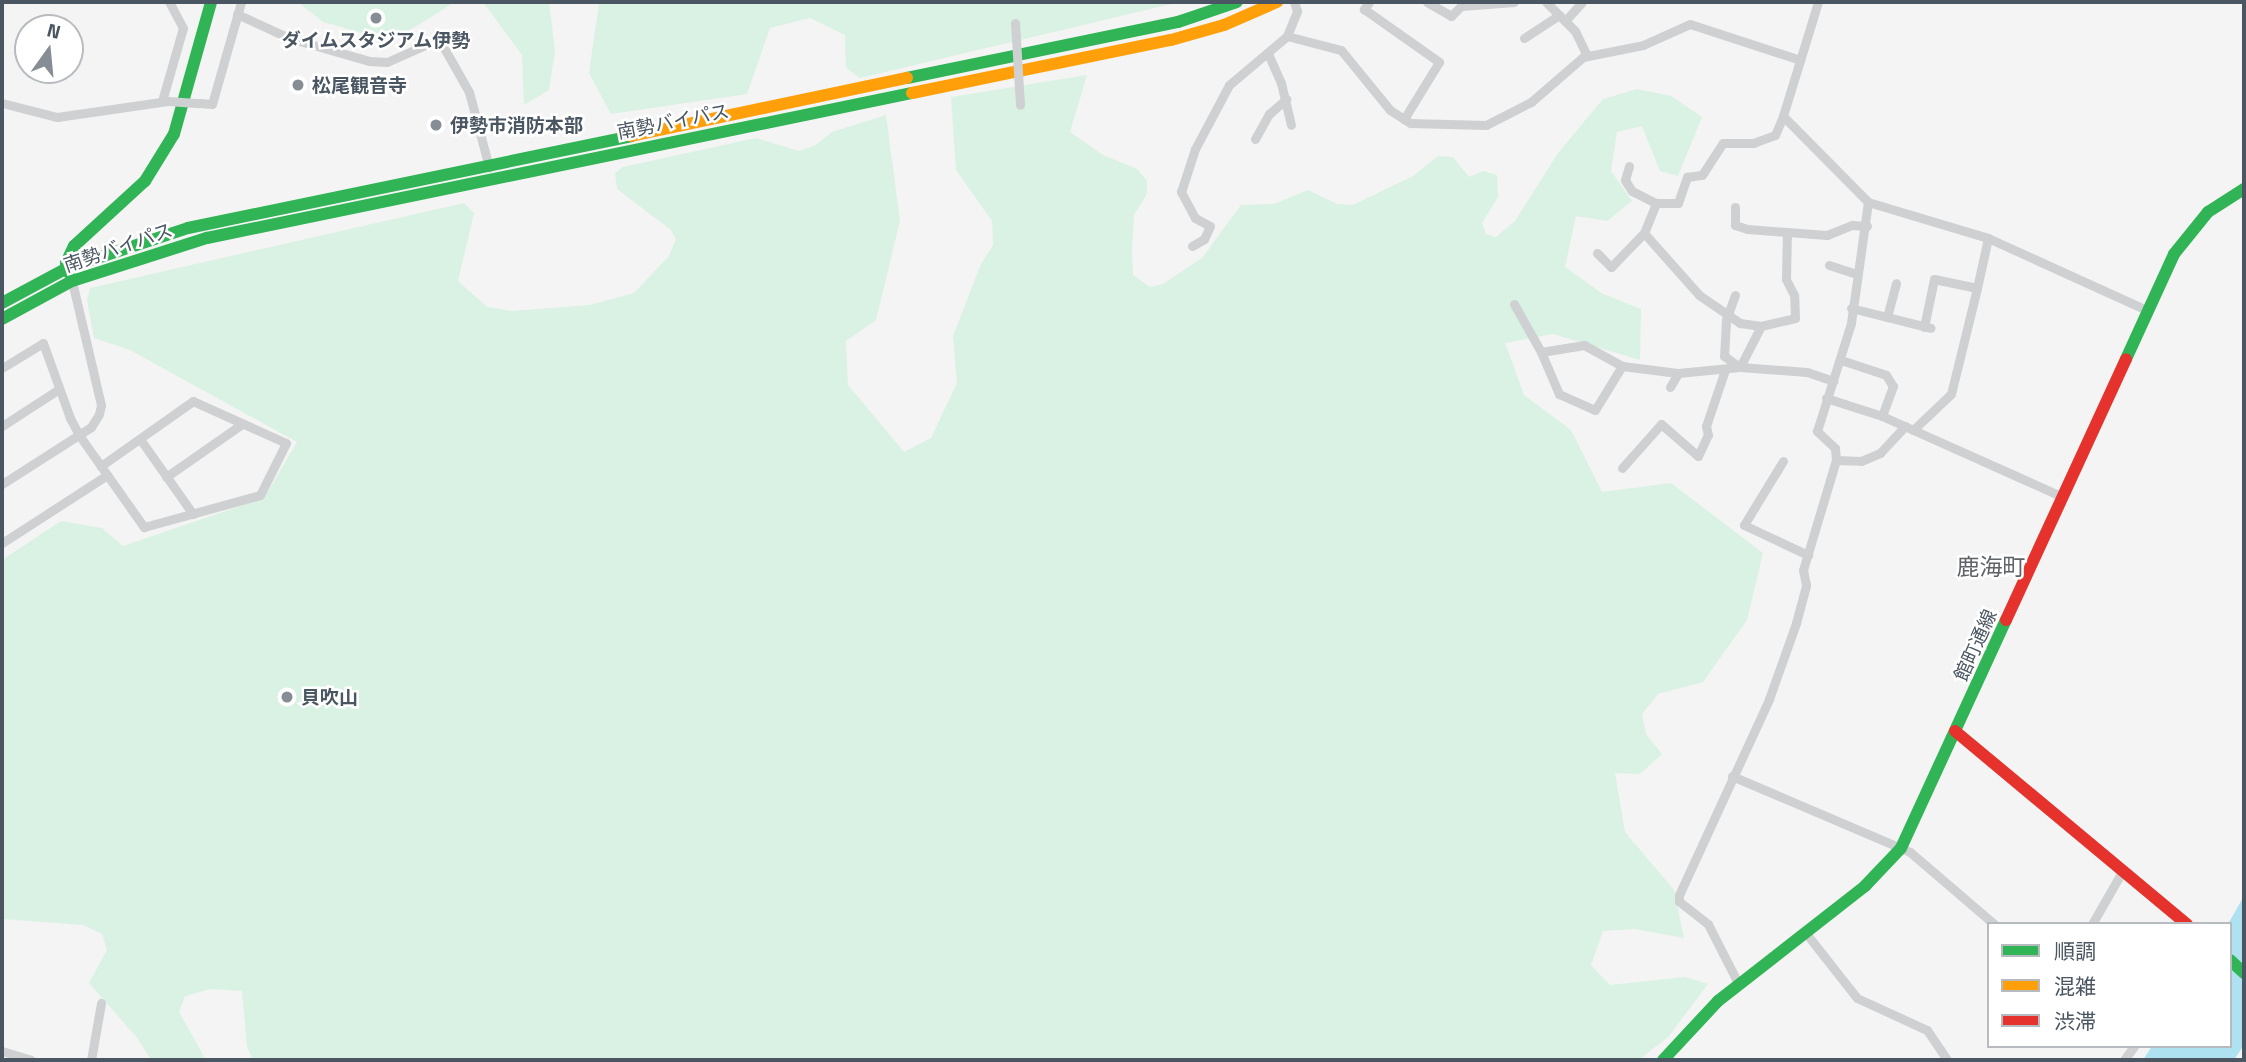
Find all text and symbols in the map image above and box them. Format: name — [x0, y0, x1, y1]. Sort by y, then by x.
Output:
marker: ダイムスタジアム伊勢 — [368, 10, 384, 26]
north arrow — [14, 14, 84, 84]
text: N — [44, 14, 64, 46]
place label: ダイムスタジアム伊勢 — [281, 29, 471, 51]
place label: 松尾観音寺 — [312, 74, 407, 96]
marker: 松尾観音寺 — [290, 77, 306, 93]
street label: 南勢バイパス — [615, 99, 731, 143]
place label: 伊勢市消防本部 — [450, 114, 583, 136]
marker: 伊勢市消防本部 — [428, 117, 444, 133]
street label: 南勢バイパス — [60, 218, 176, 276]
district label: 鹿海町 — [1957, 553, 2025, 581]
street label: 館町通線 — [1949, 606, 2001, 684]
place label: 貝吹山 — [301, 686, 358, 708]
marker: 貝吹山 — [279, 689, 295, 705]
legend — [1987, 922, 2232, 1048]
text: 順調 — [2054, 935, 2096, 967]
text: 混雑 — [2054, 970, 2096, 1002]
text: 渋滞 — [2054, 1005, 2096, 1037]

